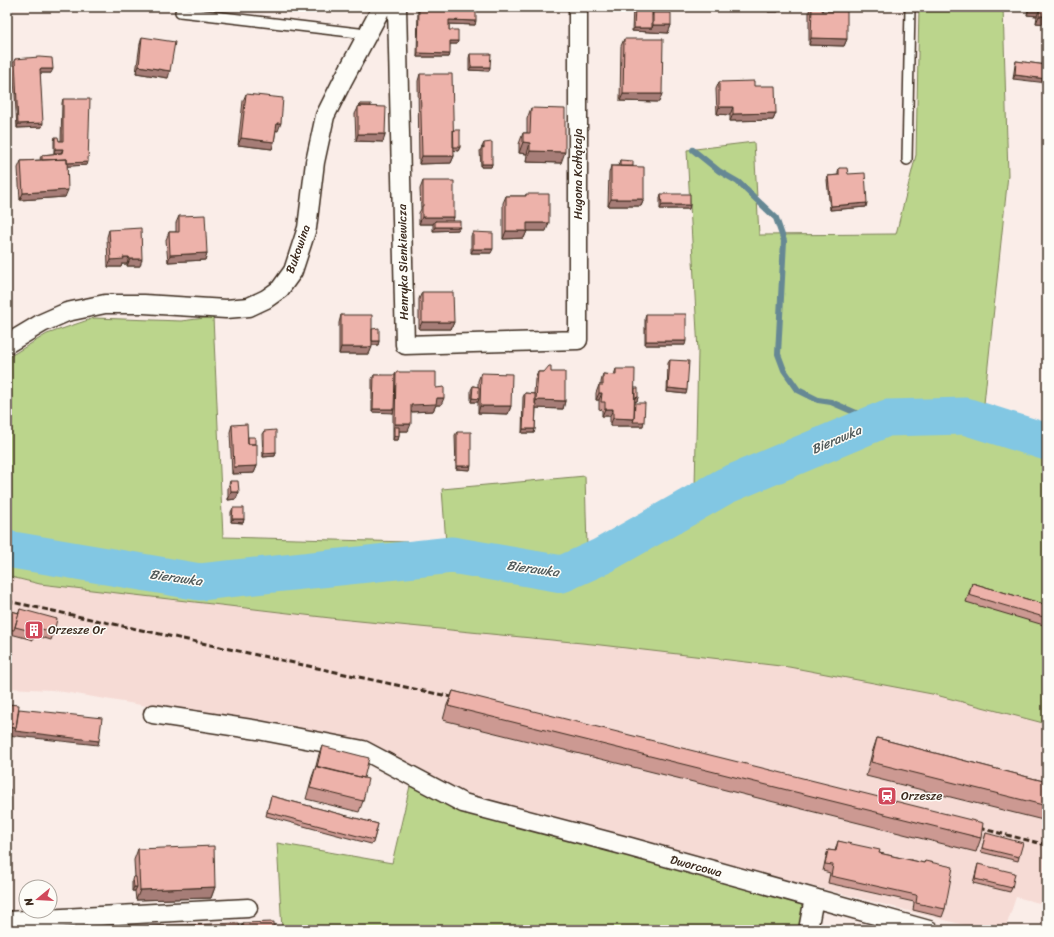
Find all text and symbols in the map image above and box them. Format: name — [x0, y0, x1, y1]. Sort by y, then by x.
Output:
street label: Hugona Kołłątaja — [567, 128, 589, 220]
street label: Henryka Sienkiewicza — [391, 203, 415, 320]
street label: Bukowina — [279, 221, 317, 277]
water label: Bierawka — [807, 418, 866, 460]
water label: Bierawka — [505, 553, 562, 584]
water label: Bierawka — [148, 562, 205, 593]
building icon: Orzesze Or — [23, 619, 45, 641]
place label: Orzesze Or — [48, 619, 106, 641]
station icon: Orzesze — [876, 785, 898, 807]
place label: Orzesze — [901, 785, 942, 807]
street label: Dworcowa — [668, 849, 724, 883]
north arrow — [18, 879, 58, 919]
text: N — [19, 895, 39, 909]

